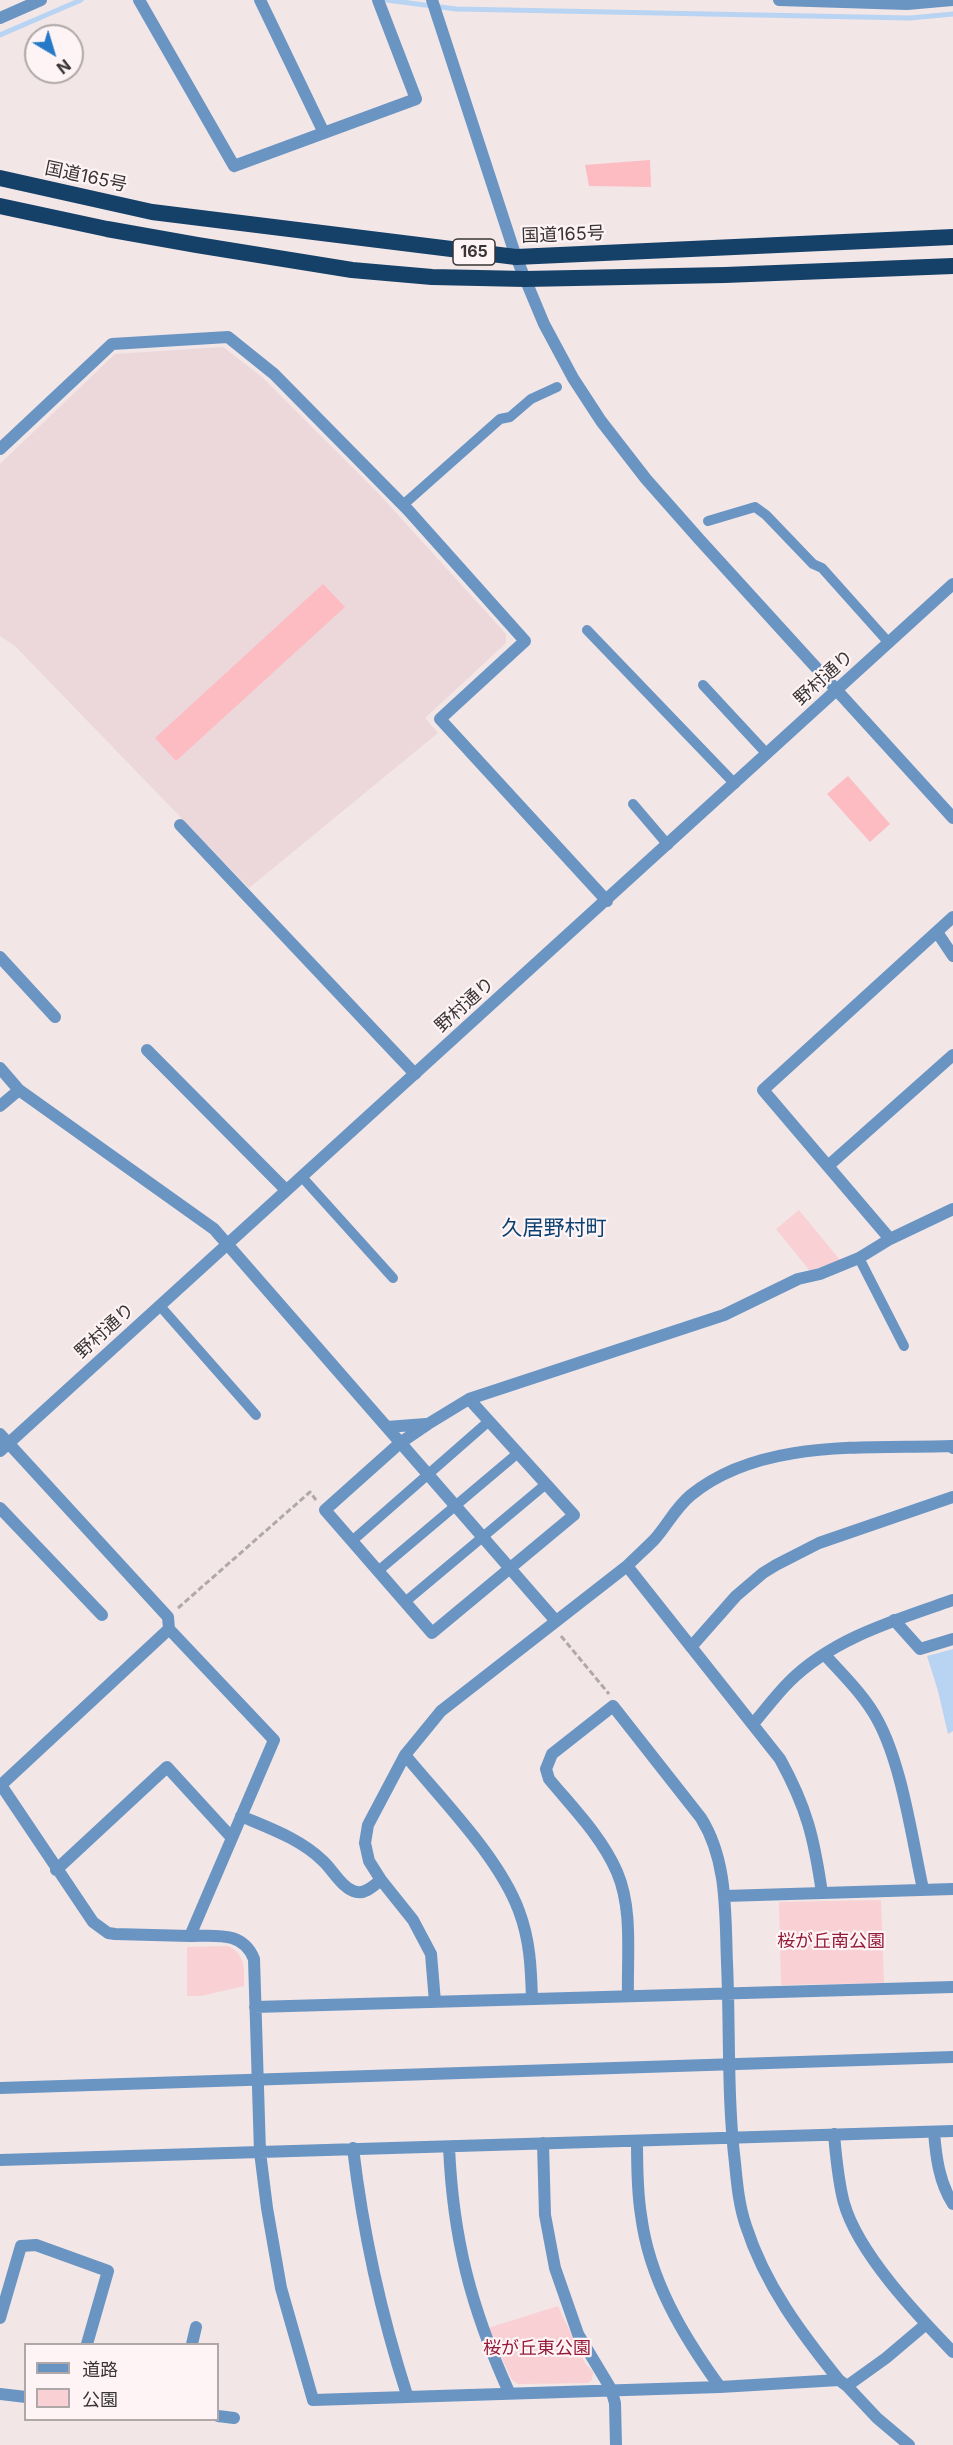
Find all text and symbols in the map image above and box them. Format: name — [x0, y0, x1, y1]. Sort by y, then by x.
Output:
north arrow — [24, 24, 84, 84]
text: N — [53, 55, 75, 78]
street label: 国道165号 — [43, 158, 129, 196]
street label: 国道165号 — [521, 223, 605, 247]
road number: 165 — [453, 239, 495, 265]
street label: 野村通り — [790, 646, 858, 710]
street label: 野村通り — [431, 973, 499, 1037]
district label: 久居野村町 — [502, 1216, 606, 1242]
street label: 野村通り — [71, 1299, 139, 1363]
park label: 桜が丘南公園 — [777, 1931, 885, 1953]
park label: 桜が丘東公園 — [483, 2338, 591, 2360]
legend — [24, 2343, 219, 2421]
text: 道路 — [82, 2359, 118, 2380]
text: 公園 — [82, 2389, 118, 2410]

